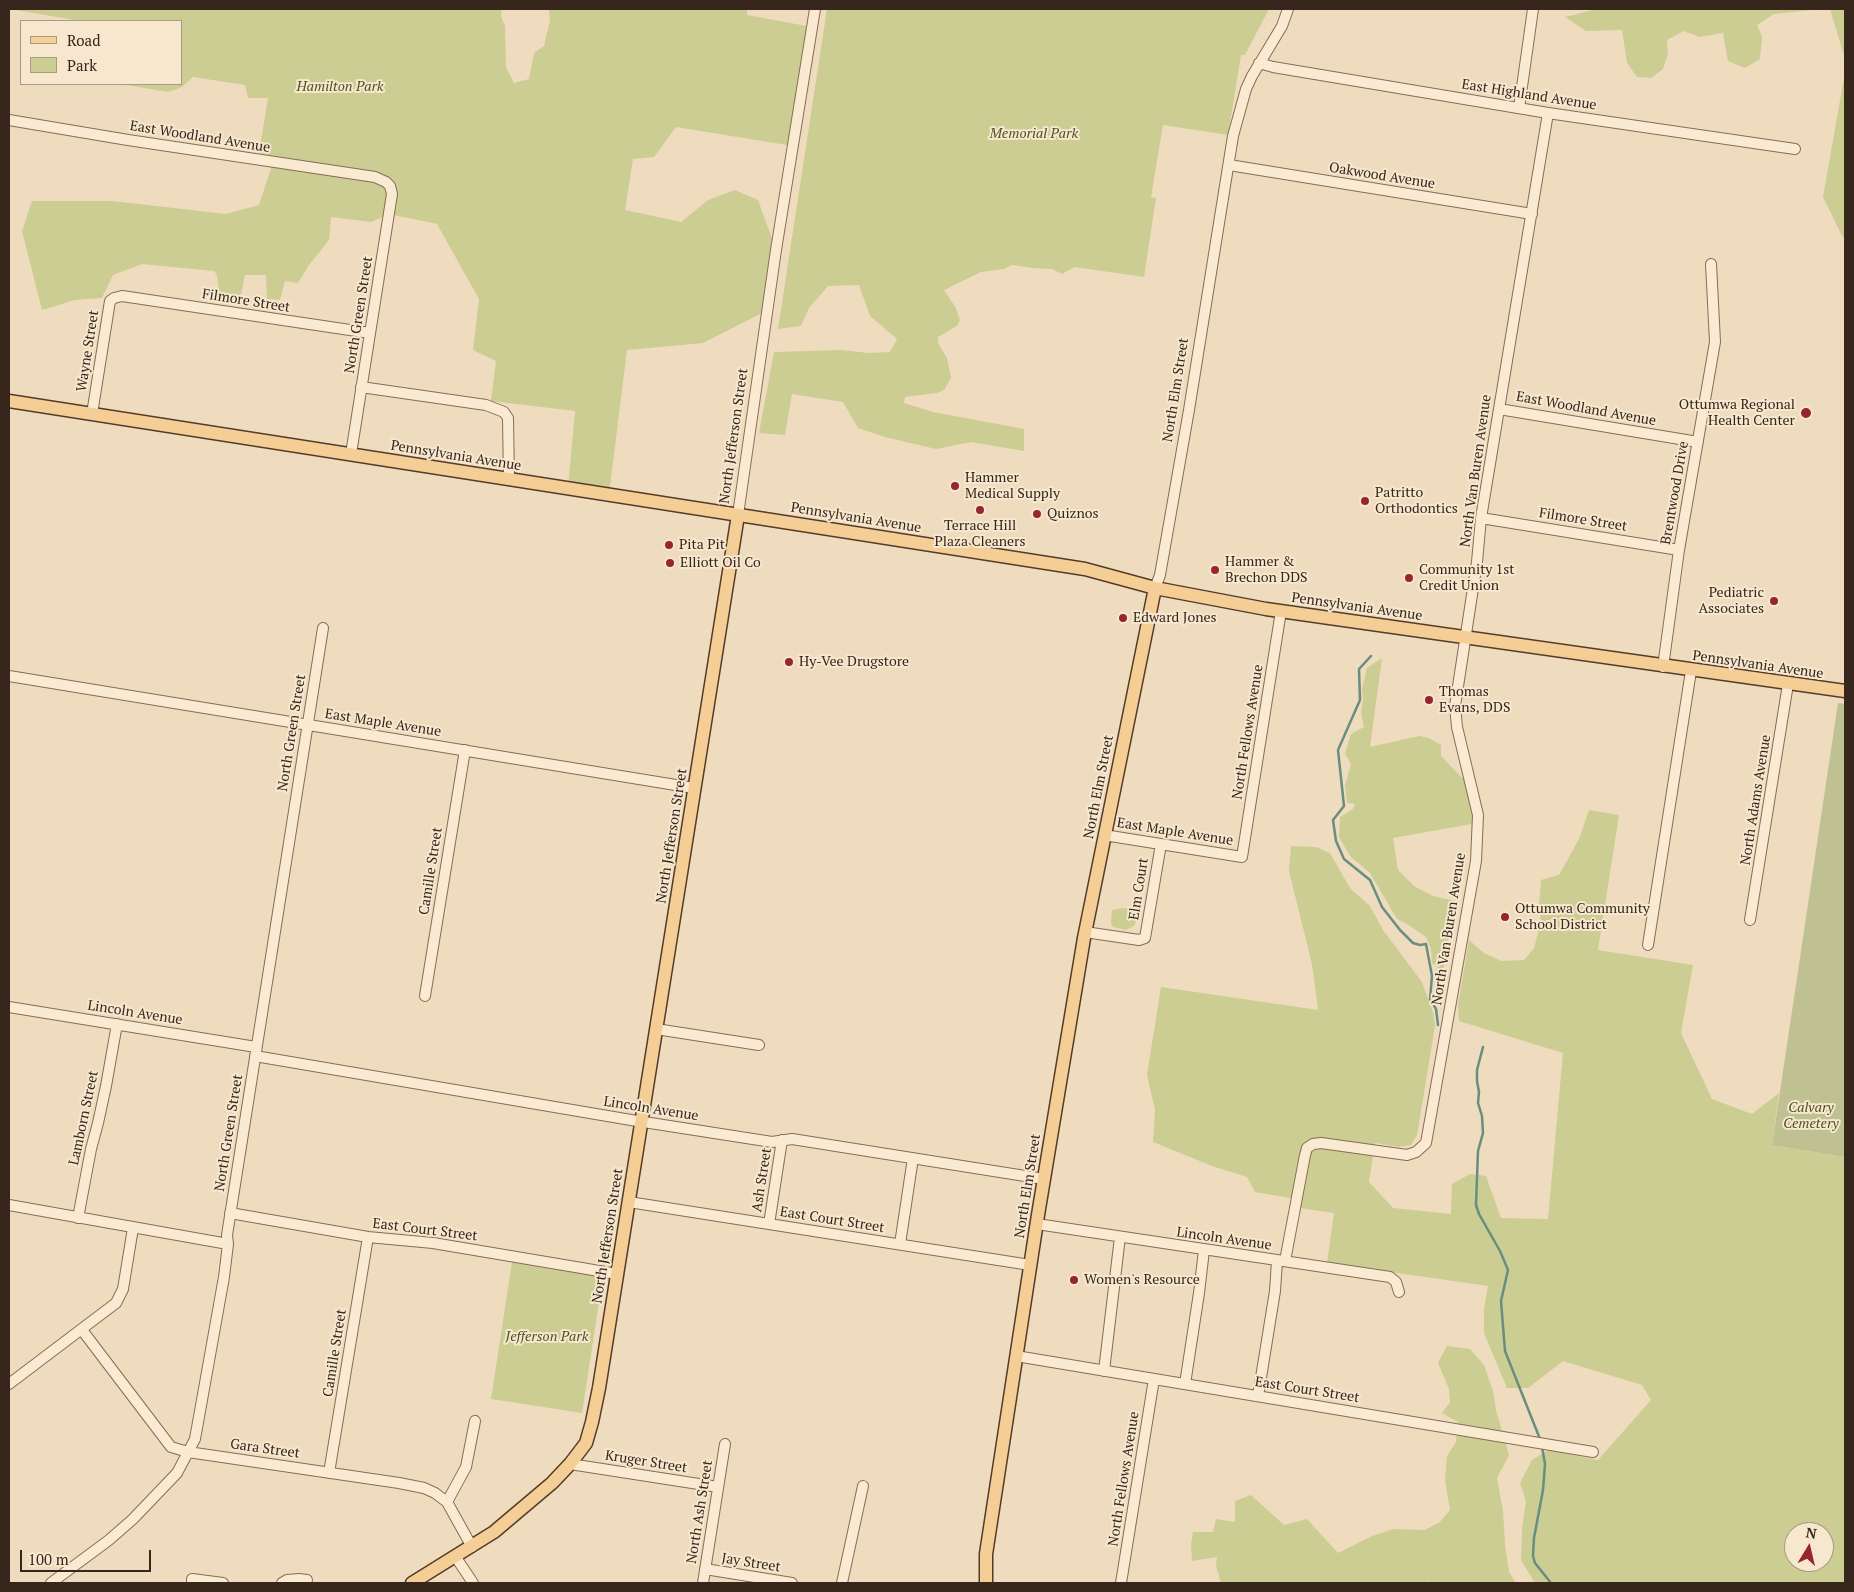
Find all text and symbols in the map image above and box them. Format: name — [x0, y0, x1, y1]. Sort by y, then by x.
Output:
legend — [20, 20, 182, 85]
text: Road — [67, 30, 100, 50]
text: Park — [67, 55, 97, 75]
street label: East Highland Avenue — [1460, 76, 1598, 114]
park label: Hamilton Park — [296, 79, 384, 95]
street label: East Woodland Avenue — [129, 118, 271, 156]
park label: Memorial Park — [990, 126, 1078, 142]
street label: Oakwood Avenue — [1328, 159, 1436, 193]
street label: North Green Street — [341, 255, 377, 375]
street label: Filmore Street — [201, 286, 291, 316]
street label: Wayne Street — [73, 309, 103, 393]
street label: North Elm Street — [1159, 337, 1193, 443]
street label: North Jefferson Street — [716, 367, 752, 505]
street label: East Woodland Avenue — [1515, 388, 1657, 430]
street label: North Van Buren Avenue — [1457, 394, 1495, 548]
place label: Ottumwa Regional Health Center — [1679, 397, 1795, 430]
marker: Ottumwa Regional Health Center — [1799, 406, 1813, 420]
street label: Pennsylvania Avenue — [390, 437, 522, 475]
street label: Brentwood Drive — [1658, 440, 1692, 546]
place label: Hammer Medical Supply — [965, 470, 1060, 502]
marker: Hammer Medical Supply — [949, 480, 961, 492]
place label: Patritto Orthodontics — [1375, 485, 1458, 518]
marker: Patritto Orthodontics — [1359, 495, 1371, 507]
street label: Pennsylvania Avenue — [790, 499, 922, 537]
marker: Terrace Hill Plaza Cleaners — [974, 504, 986, 516]
street label: Filmore Street — [1538, 505, 1628, 535]
place label: Quiznos — [1047, 506, 1099, 522]
marker: Quiznos — [1031, 508, 1043, 520]
place label: Terrace Hill Plaza Cleaners — [934, 518, 1026, 550]
place label: Pita Pit — [679, 537, 725, 553]
marker: Pita Pit — [663, 539, 675, 551]
place label: Hammer & Brechon DDS — [1225, 554, 1308, 586]
place label: Elliott Oil Co — [680, 555, 761, 571]
marker: Elliott Oil Co — [664, 557, 676, 569]
place label: Community 1st Credit Union — [1419, 562, 1515, 594]
marker: Hammer & Brechon DDS — [1209, 564, 1221, 576]
marker: Community 1st Credit Union — [1403, 572, 1415, 584]
place label: Pediatric Associates — [1698, 585, 1764, 618]
street label: Pennsylvania Avenue — [1290, 589, 1424, 625]
marker: Pediatric Associates — [1768, 595, 1780, 607]
place label: Edward Jones — [1133, 610, 1217, 626]
marker: Edward Jones — [1117, 612, 1129, 624]
street label: Pennsylvania Avenue — [1691, 647, 1825, 683]
place label: Hy-Vee Drugstore — [799, 654, 909, 670]
marker: Hy-Vee Drugstore — [783, 656, 795, 668]
street label: North Fellows Avenue — [1229, 663, 1267, 801]
street label: North Green Street — [274, 673, 310, 793]
place label: Thomas Evans, DDS — [1439, 684, 1510, 716]
marker: Thomas Evans, DDS — [1423, 694, 1435, 706]
street label: East Maple Avenue — [324, 706, 442, 740]
street label: North Elm Street — [1081, 734, 1117, 840]
street label: North Adams Avenue — [1737, 734, 1775, 866]
street label: North Jefferson Street — [653, 767, 691, 905]
street label: East Maple Avenue — [1116, 815, 1234, 849]
street label: Camille Street — [416, 826, 446, 916]
street label: North Van Buren Avenue — [1429, 852, 1469, 1006]
street label: Elm Court — [1126, 857, 1152, 921]
place label: Ottumwa Community School District — [1515, 901, 1650, 934]
marker: Ottumwa Community School District — [1499, 911, 1511, 923]
street label: Lincoln Avenue — [86, 997, 184, 1029]
street label: Lamborn Street — [66, 1069, 102, 1167]
street label: North Green Street — [211, 1073, 247, 1193]
street label: Lincoln Avenue — [602, 1093, 700, 1125]
park label: Calvary Cemetery — [1783, 1100, 1839, 1132]
street label: North Elm Street — [1011, 1133, 1045, 1239]
street label: Ash Street — [749, 1147, 775, 1213]
street label: North Jefferson Street — [589, 1167, 627, 1305]
street label: East Court Street — [779, 1203, 885, 1237]
street label: East Court Street — [372, 1215, 478, 1245]
street label: Lincoln Avenue — [1175, 1224, 1273, 1254]
place label: Women's Resource — [1084, 1272, 1200, 1288]
marker: Women's Resource — [1068, 1274, 1080, 1286]
street label: Camille Street — [320, 1308, 350, 1398]
park label: Jefferson Park — [506, 1329, 588, 1345]
street label: East Court Street — [1254, 1373, 1360, 1407]
street label: North Fellows Avenue — [1105, 1410, 1143, 1548]
street label: Gara Street — [229, 1436, 301, 1462]
street label: Kruger Street — [604, 1447, 688, 1477]
street label: North Ash Street — [684, 1459, 716, 1565]
north arrow — [1784, 1522, 1834, 1572]
text: N — [1805, 1522, 1818, 1543]
scale bar — [22, 1540, 154, 1572]
text: 100 m — [28, 1549, 69, 1569]
street label: Jay Street — [720, 1550, 782, 1576]

